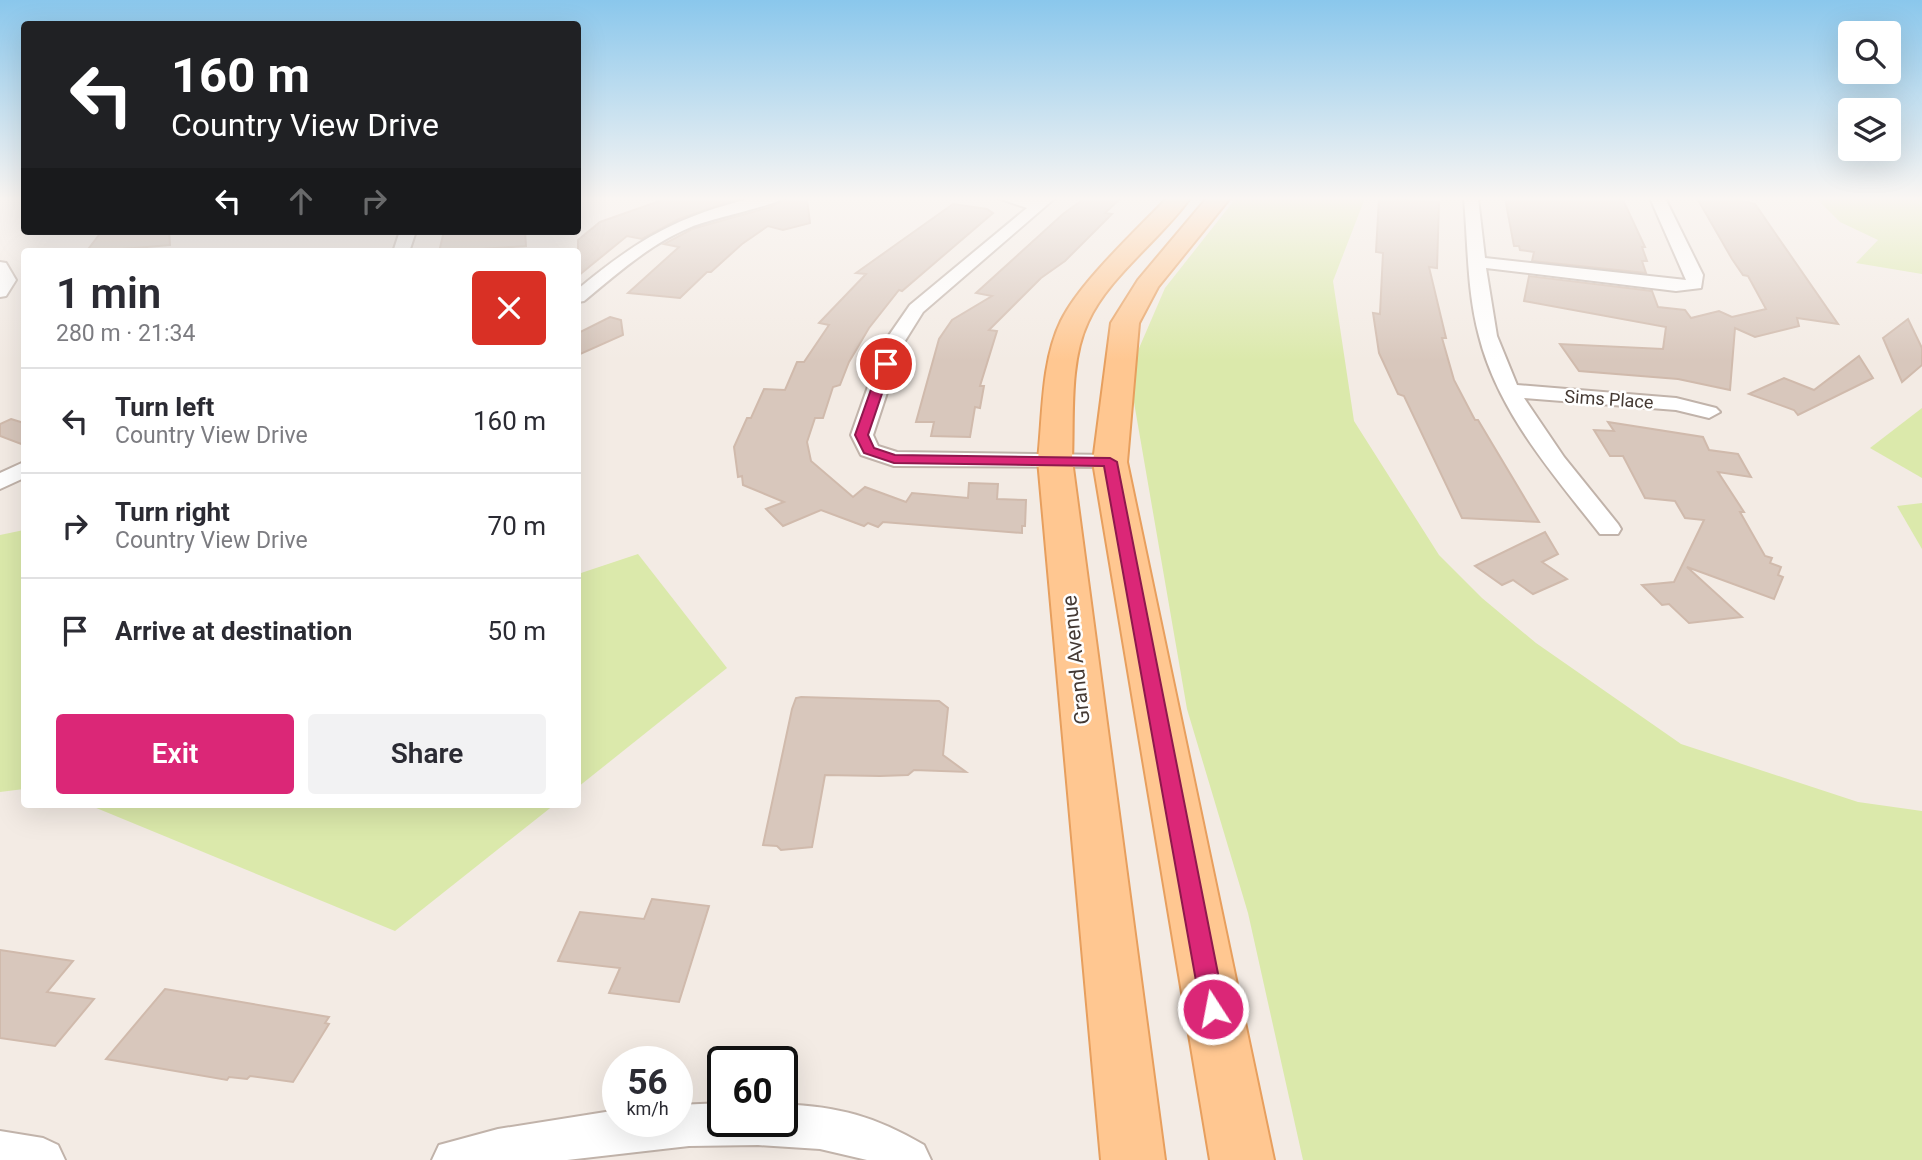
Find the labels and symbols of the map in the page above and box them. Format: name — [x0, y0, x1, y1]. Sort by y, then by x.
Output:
pin — [856, 334, 916, 394]
street label: Sims Place — [1564, 385, 1654, 413]
street label: Grand Avenue — [1057, 594, 1095, 726]
position arrow — [1176, 972, 1250, 1046]
speed limit sign: 60 — [707, 1046, 798, 1137]

